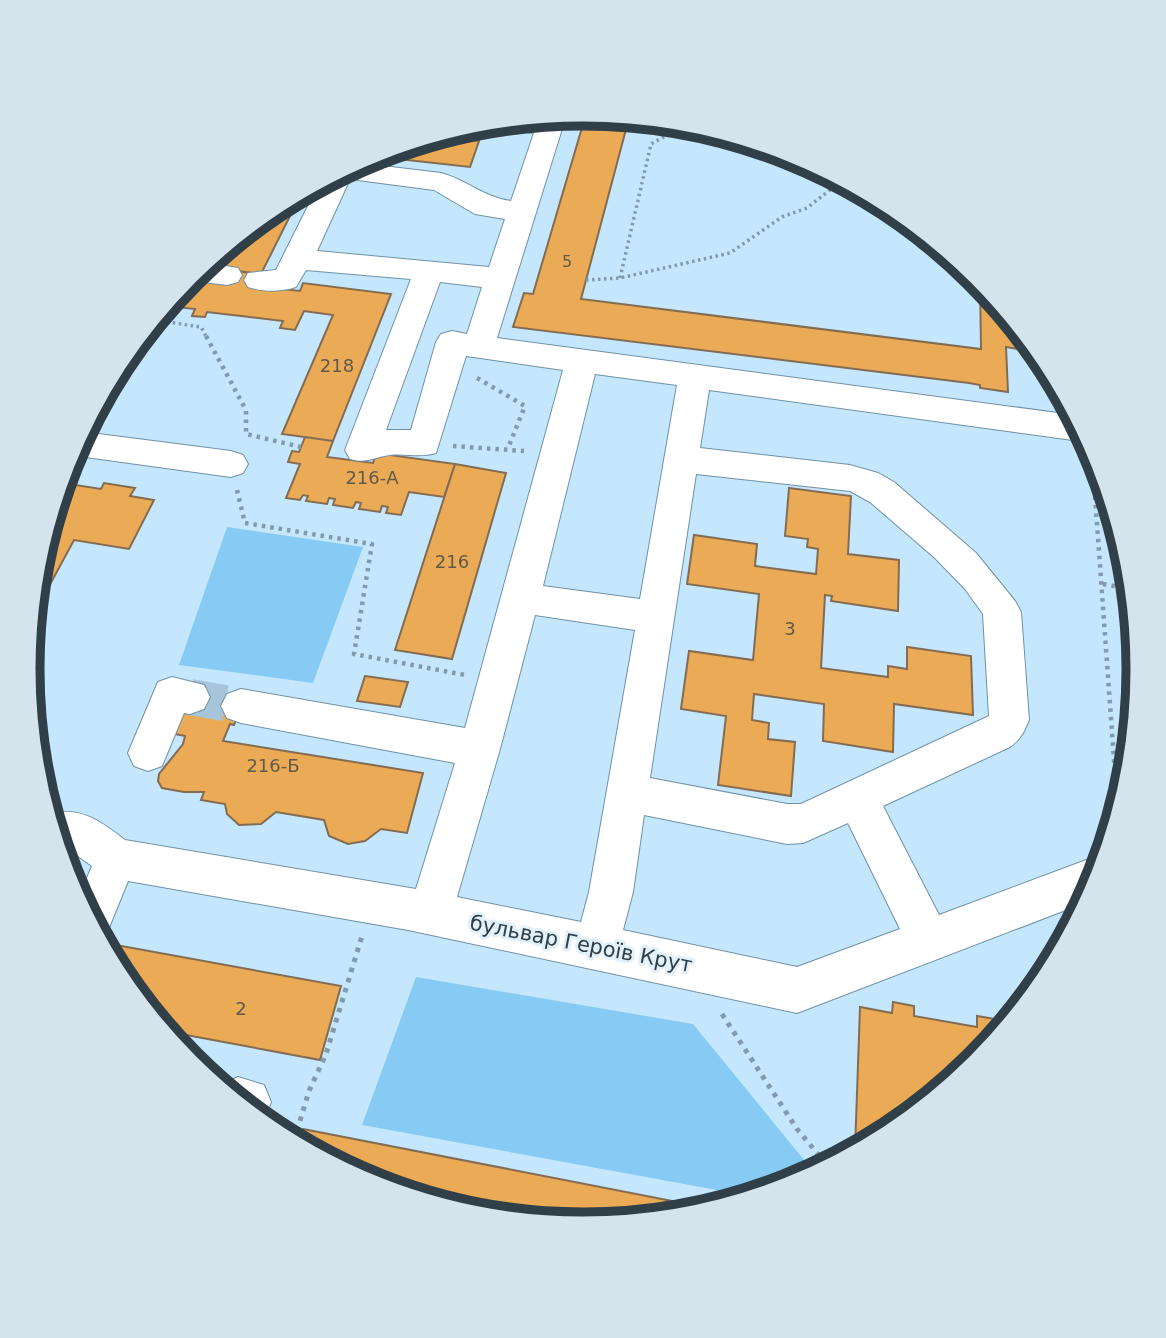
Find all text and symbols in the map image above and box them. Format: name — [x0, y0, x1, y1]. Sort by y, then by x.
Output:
house number: 5 — [562, 252, 572, 271]
house number: 218 — [320, 355, 354, 376]
house number: 216-А — [345, 467, 399, 488]
house number: 216 — [435, 551, 469, 572]
house number: 3 — [784, 618, 796, 639]
house number: 216-Б — [246, 755, 300, 776]
street label: бульвар Героїв Крут — [468, 911, 694, 977]
house number: 2 — [235, 998, 247, 1019]

